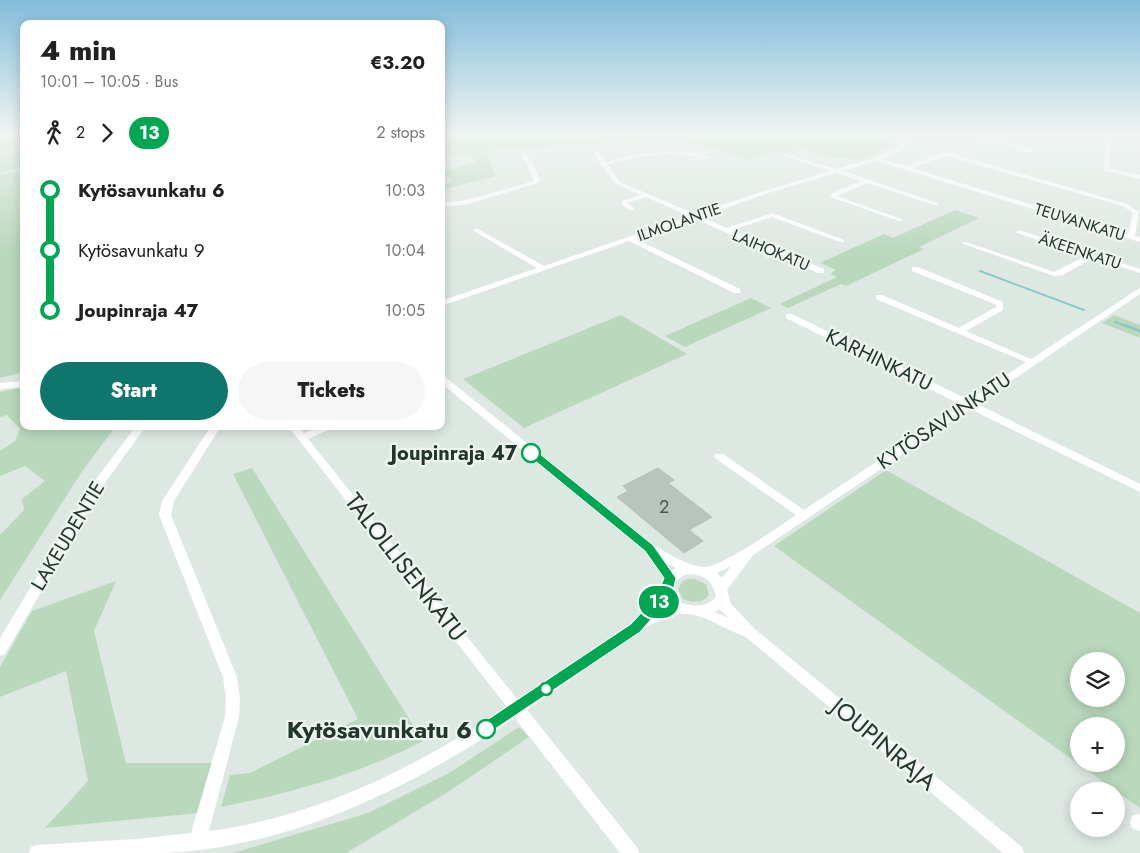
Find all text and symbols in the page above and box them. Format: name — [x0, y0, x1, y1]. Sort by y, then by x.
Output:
text: 4 min — [40, 30, 117, 71]
text: €3.20 — [370, 49, 425, 76]
text: 10:01 – 10:05 · Bus — [40, 70, 178, 93]
icon: walk — [40, 119, 68, 147]
icon: forward — [93, 119, 121, 147]
text: 13 — [139, 120, 159, 146]
text: 2 — [76, 121, 85, 144]
text: 2 stops — [377, 121, 425, 144]
text: Kytösavunkatu 6 — [78, 177, 225, 204]
text: 10:03 — [385, 179, 425, 202]
street label: ILMOLANTIE — [634, 197, 724, 247]
street label: TEUVANKATU — [1032, 197, 1128, 247]
street label: LAIHOKATU — [729, 223, 813, 277]
street label: ÄKEENKATU — [1036, 227, 1124, 275]
text: Kytösavunkatu 9 — [78, 237, 205, 264]
text: 10:04 — [384, 239, 425, 262]
text: Joupinraja 47 — [78, 297, 198, 324]
text: 10:05 — [385, 299, 425, 322]
street label: KARHINKATU — [821, 322, 937, 398]
button: Start — [40, 362, 228, 420]
button: Tickets — [238, 362, 425, 420]
street label: KYTÖSAVUNKATU — [871, 365, 1017, 477]
place label: Joupinraja 47 — [387, 439, 518, 468]
marker: Joupinraja 47 — [521, 443, 541, 463]
street label: LAKEUDENTIE — [24, 476, 112, 596]
street label: TALOLLISENKATU — [337, 485, 475, 649]
house number: 2 — [659, 494, 669, 520]
line badge: 13 — [636, 586, 682, 618]
text: 13 — [649, 589, 669, 615]
map controls — [1070, 652, 1125, 837]
button: layers — [1070, 652, 1125, 707]
unlabelled marker — [539, 682, 553, 696]
street label: JOUPINRAJA — [821, 687, 944, 799]
place label: Kytösavunkatu 6 — [287, 712, 472, 747]
button: + — [1070, 717, 1125, 772]
marker: Kytösavunkatu 6 — [476, 719, 496, 739]
button: − — [1070, 782, 1125, 837]

